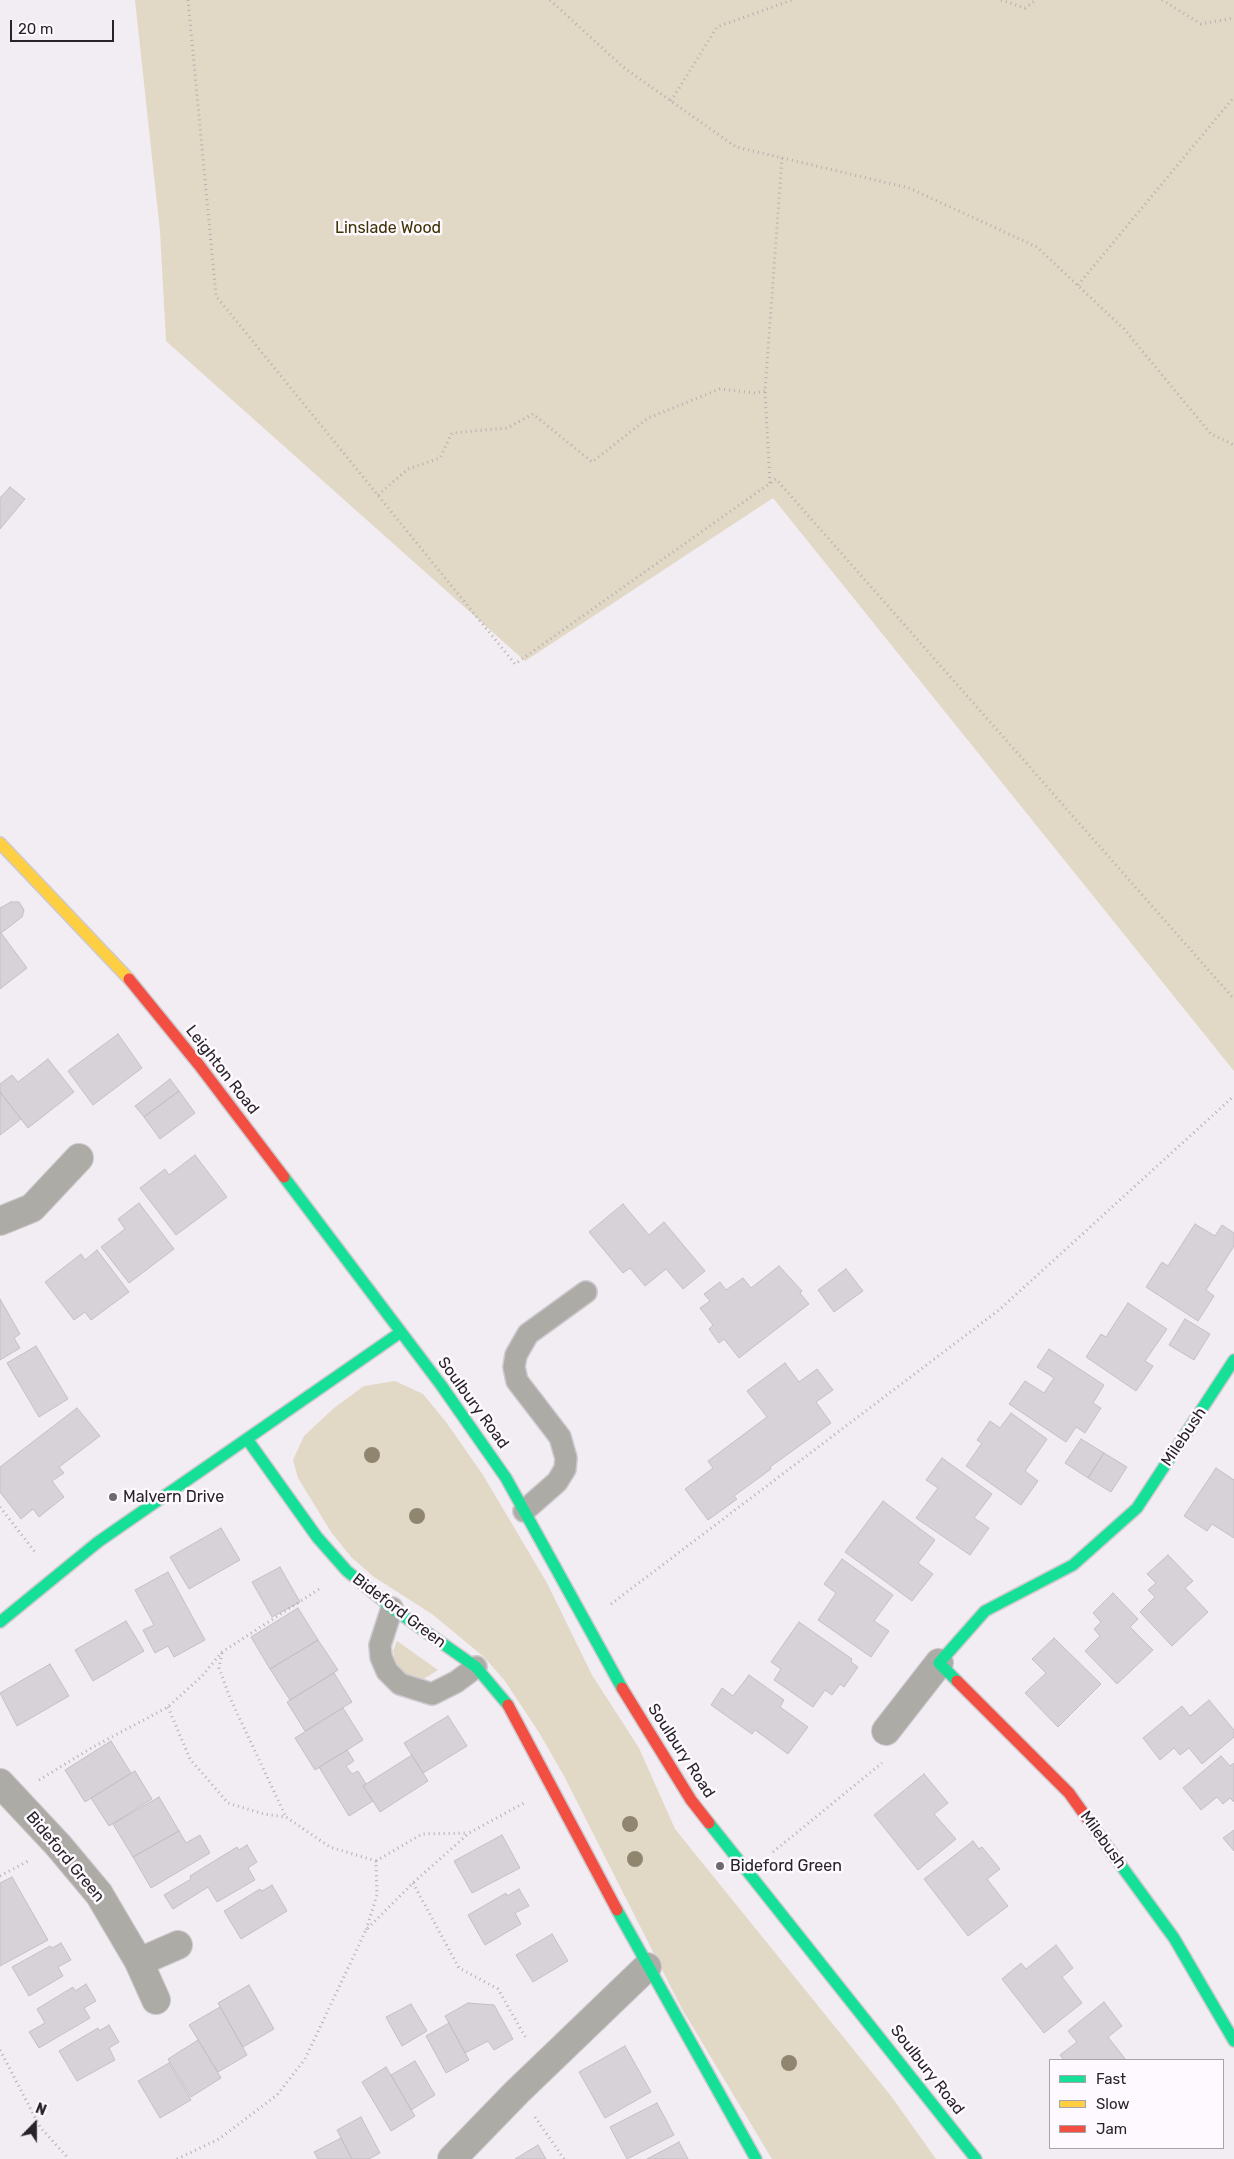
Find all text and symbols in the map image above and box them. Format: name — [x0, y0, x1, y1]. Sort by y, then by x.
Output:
scale bar — [12, 10, 116, 42]
text: 20 m — [18, 20, 53, 38]
park label: Linslade Wood — [335, 218, 441, 238]
street label: Leighton Road — [181, 1022, 263, 1118]
street label: Soulbury Road — [433, 1353, 513, 1453]
street label: Milebush — [1157, 1404, 1211, 1470]
place label: Malvern Drive — [123, 1487, 224, 1507]
marker: Malvern Drive — [107, 1491, 119, 1503]
street label: Bideford Green — [349, 1570, 449, 1652]
street label: Soulbury Road — [643, 1700, 719, 1802]
street label: Milebush — [1076, 1807, 1130, 1873]
street label: Bideford Green — [22, 1808, 108, 1906]
place label: Bideford Green — [730, 1856, 842, 1876]
marker: Bideford Green — [714, 1860, 726, 1872]
street label: Soulbury Road — [886, 2021, 968, 2119]
legend — [1049, 2059, 1224, 2149]
text: Fast — [1096, 2070, 1126, 2088]
text: Slow — [1096, 2095, 1129, 2113]
north arrow — [10, 2099, 60, 2149]
text: N — [33, 2100, 49, 2119]
text: Jam — [1096, 2120, 1127, 2138]

